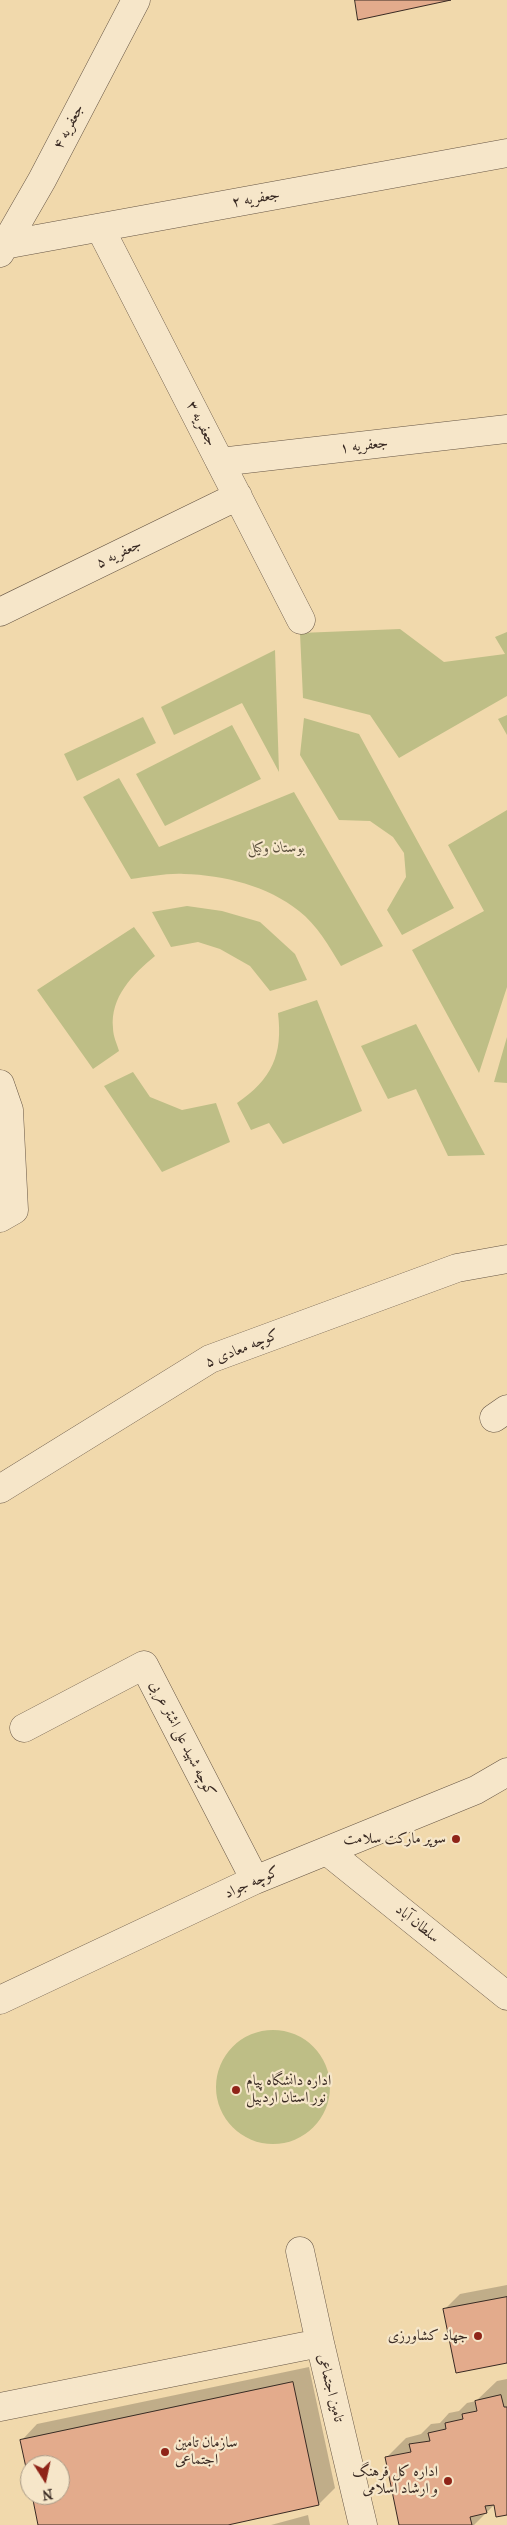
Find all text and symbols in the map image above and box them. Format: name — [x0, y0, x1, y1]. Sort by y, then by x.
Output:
street label: جعفریه ۴ — [50, 101, 88, 153]
street label: جعفریه ۲ — [231, 186, 281, 212]
street label: جعفریه ۳ — [182, 398, 220, 450]
street label: جعفریه ۱ — [339, 434, 389, 458]
street label: جعفریه ۵ — [93, 535, 145, 573]
park label: بوستان وکیل — [247, 839, 305, 857]
street label: کوچه معادی ۵ — [202, 1326, 282, 1372]
street label: کوچه شهید علی اشتر عربی — [145, 1678, 219, 1800]
place label: سوپر مارکت سلامت — [343, 1830, 446, 1848]
marker: سوپر مارکت سلامت — [450, 1833, 462, 1845]
street label: کوچه جواد — [222, 1863, 282, 1903]
street label: سلطان آباد — [391, 1901, 443, 1947]
place label: اداره دانشگاه پیام نور استان اردبیل — [246, 2072, 331, 2107]
marker: اداره دانشگاه پیام نور استان اردبیل — [230, 2084, 242, 2096]
place label: جهاد کشاورزی — [388, 2327, 468, 2345]
marker: جهاد کشاورزی — [472, 2330, 484, 2342]
street label: تامین اجتماعی — [313, 2352, 347, 2424]
place label: سازمان تامین اجتماعی — [175, 2434, 238, 2469]
marker: سازمان تامین اجتماعی — [159, 2446, 171, 2458]
north arrow — [20, 2455, 70, 2505]
place label: اداره کل فرهنگ و ارشاد اسلامی — [352, 2463, 438, 2498]
marker: اداره کل فرهنگ و ارشاد اسلامی — [442, 2475, 454, 2487]
text: N — [41, 2485, 54, 2504]

